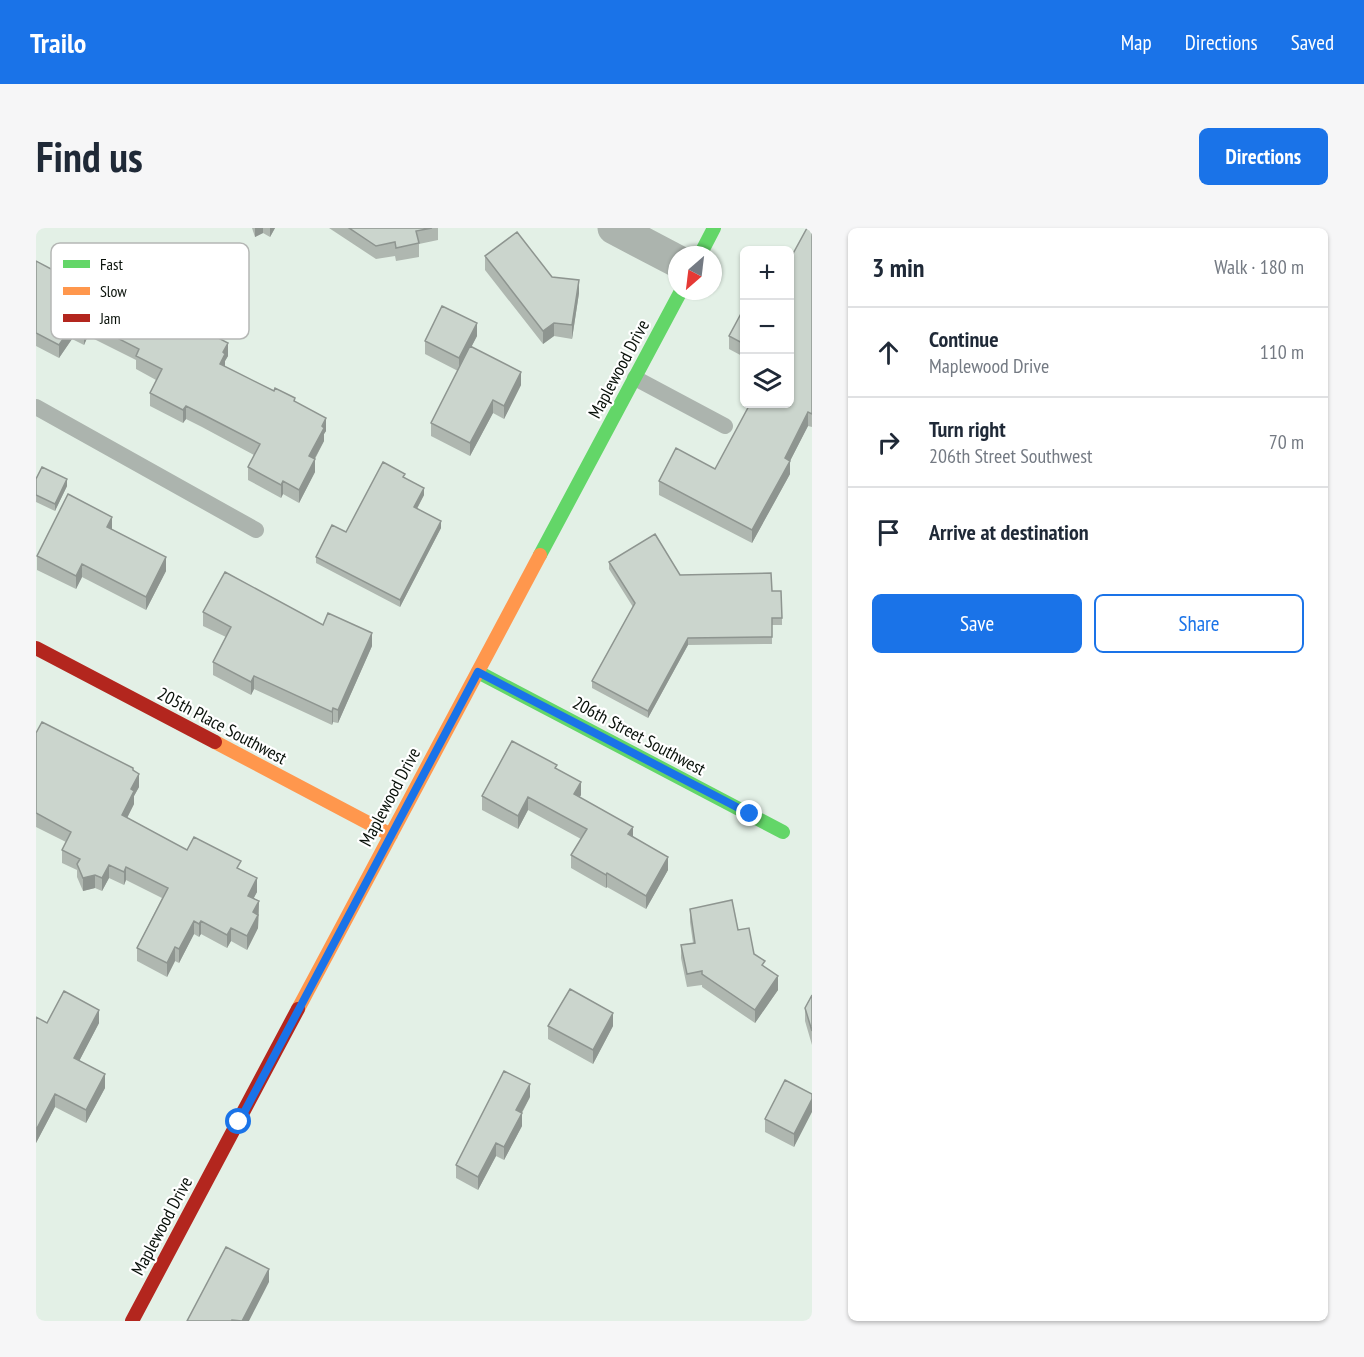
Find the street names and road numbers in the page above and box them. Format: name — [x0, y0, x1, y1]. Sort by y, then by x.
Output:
street label: Maplewood Drive — [583, 316, 654, 422]
street label: 205th Place Southwest — [154, 682, 291, 769]
street label: 206th Street Southwest — [569, 691, 710, 780]
street label: Maplewood Drive — [354, 744, 425, 850]
street label: Maplewood Drive — [126, 1173, 197, 1279]

